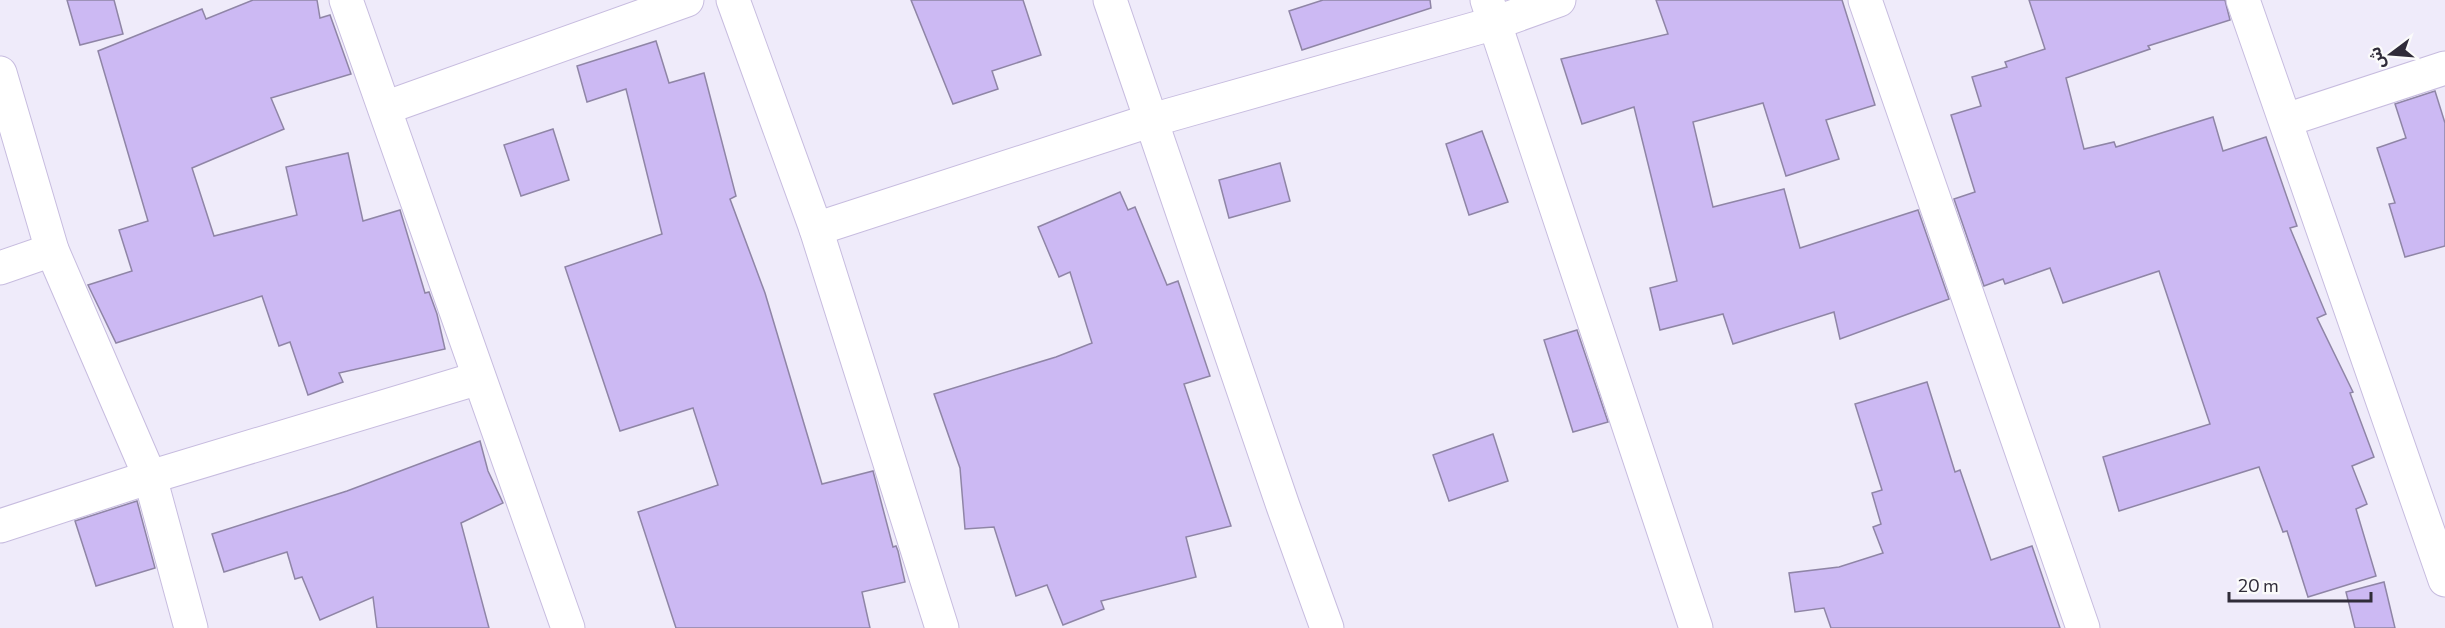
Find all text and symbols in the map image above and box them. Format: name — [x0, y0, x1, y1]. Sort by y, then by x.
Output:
north arrow — [2361, 24, 2421, 84]
text: ش — [2364, 45, 2389, 71]
scale bar — [2229, 565, 2372, 603]
text: 20 m — [2238, 574, 2279, 596]

